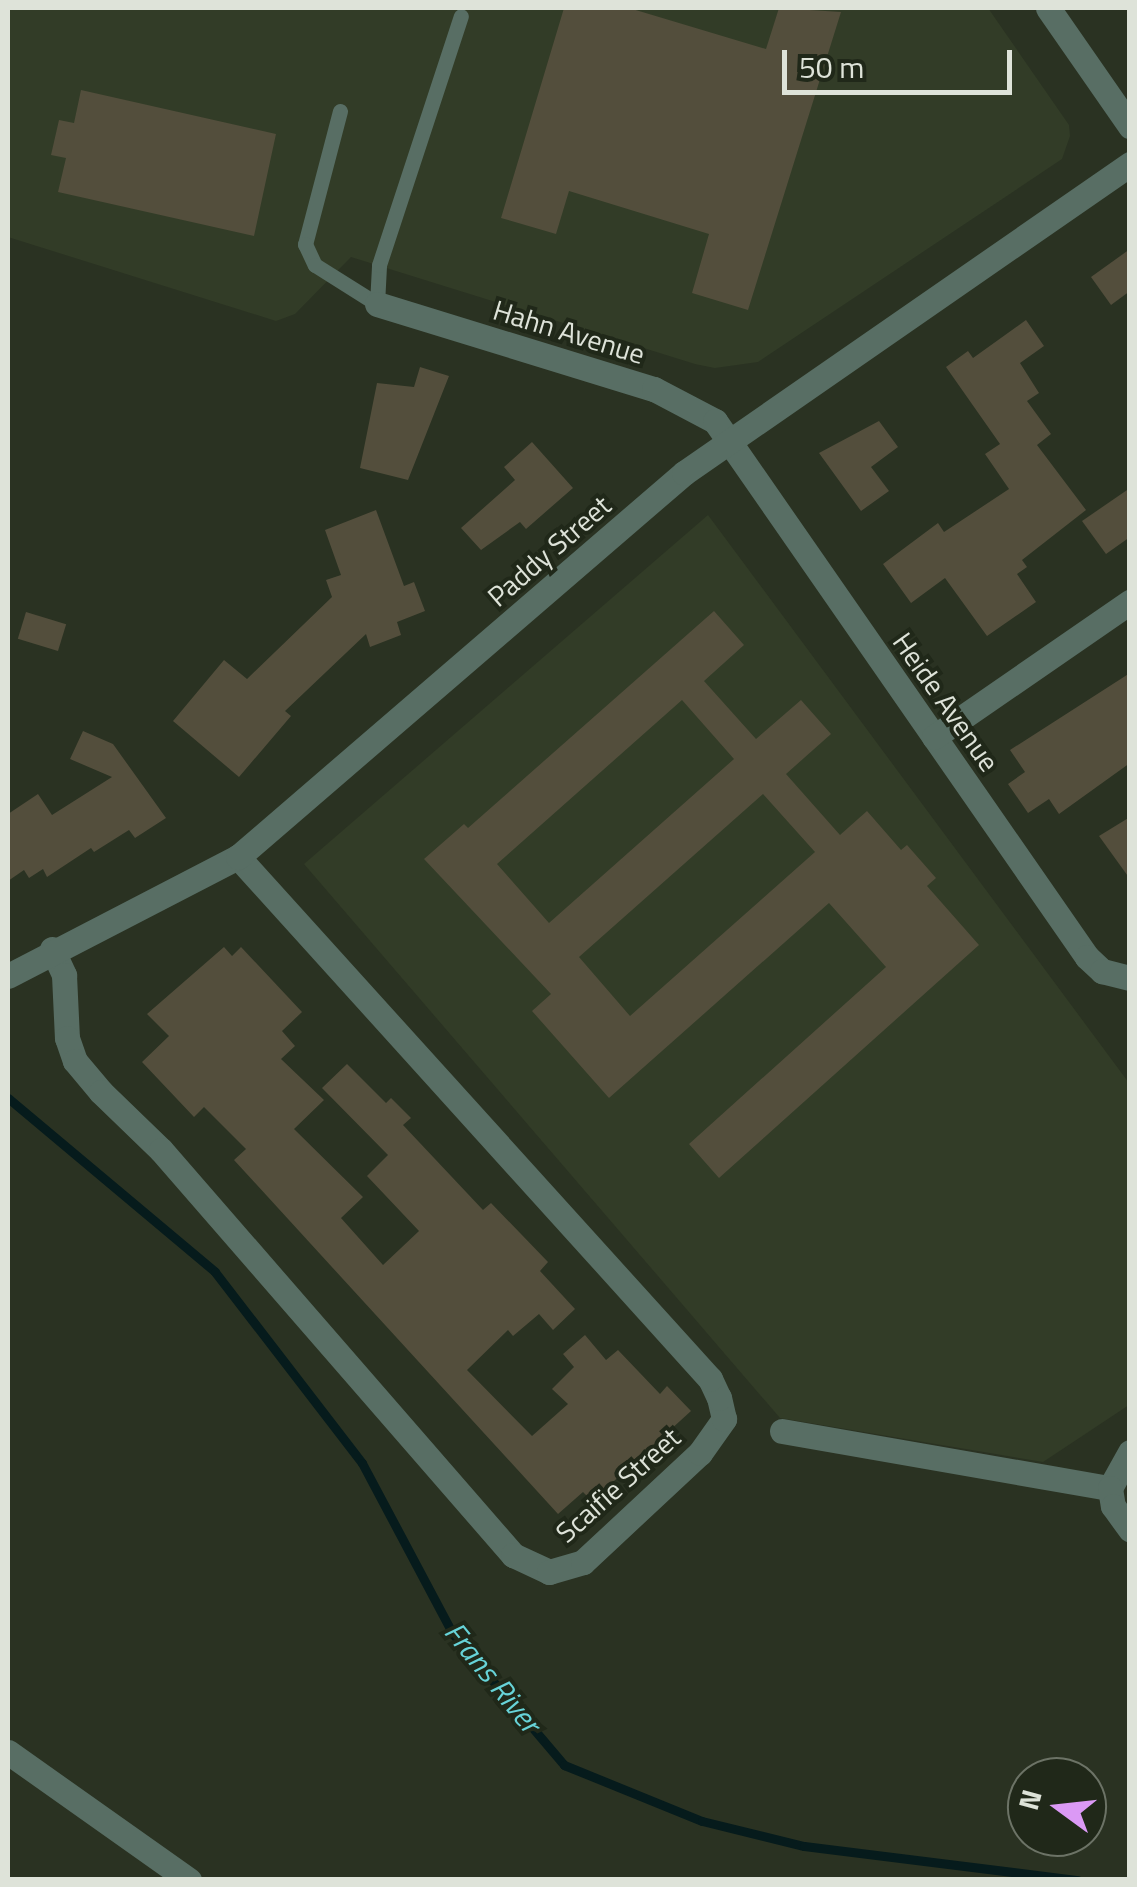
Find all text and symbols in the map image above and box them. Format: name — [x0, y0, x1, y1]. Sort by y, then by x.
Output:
scale bar — [787, 30, 1017, 92]
text: 50 m — [799, 44, 864, 90]
street label: Hahn Avenue — [489, 293, 649, 371]
street label: Paddy Street — [481, 488, 617, 614]
street label: Heide Avenue — [886, 626, 1006, 778]
street label: Scaifie Street — [549, 1421, 687, 1549]
water label: Frans River — [437, 1614, 549, 1740]
north arrow — [1007, 1757, 1107, 1857]
text: N — [1006, 1785, 1053, 1815]

